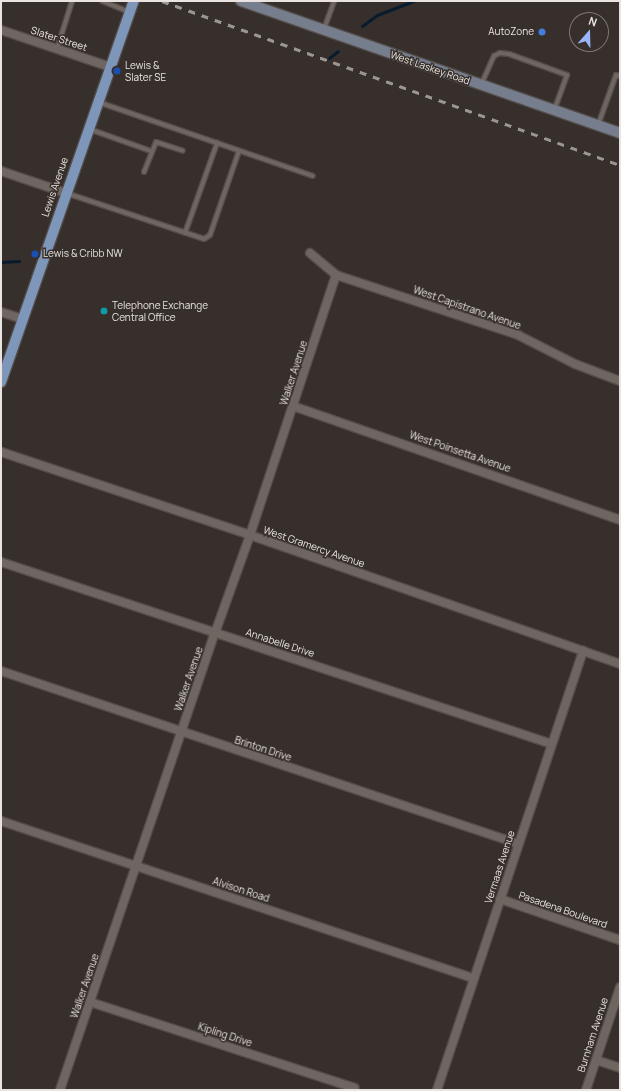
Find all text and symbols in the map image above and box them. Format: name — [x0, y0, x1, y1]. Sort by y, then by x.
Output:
north arrow — [569, 12, 609, 52]
text: N — [587, 13, 599, 30]
street label: Slater Street — [29, 24, 89, 54]
place label: AutoZone — [488, 26, 534, 38]
marker: AutoZone — [537, 27, 547, 37]
street label: West Laskey Road — [389, 49, 471, 87]
place label: Lewis & Slater SE — [125, 59, 166, 82]
marker: Lewis & Slater SE — [112, 66, 122, 76]
street label: Lewis Avenue — [39, 156, 71, 218]
place label: Lewis & Cribb NW — [43, 248, 123, 260]
marker: Lewis & Cribb NW — [30, 249, 40, 259]
street label: West Capistrano Avenue — [412, 284, 522, 332]
place label: Telephone Exchange Central Office — [112, 299, 208, 322]
marker: Telephone Exchange Central Office — [99, 306, 109, 316]
street label: Walker Avenue — [278, 339, 310, 407]
street label: West Poinsetta Avenue — [408, 429, 512, 475]
street label: West Gramercy Avenue — [262, 524, 366, 570]
street label: Annabelle Drive — [244, 626, 316, 660]
street label: Walker Avenue — [172, 645, 206, 713]
street label: Brinton Drive — [233, 734, 293, 764]
street label: Vermaas Avenue — [483, 829, 517, 905]
street label: Alvison Road — [211, 875, 271, 905]
street label: Pasadena Boulevard — [517, 889, 609, 931]
street label: Walker Avenue — [68, 952, 102, 1020]
street label: Burnham Avenue — [575, 996, 611, 1074]
street label: Kipling Drive — [196, 1021, 254, 1049]

